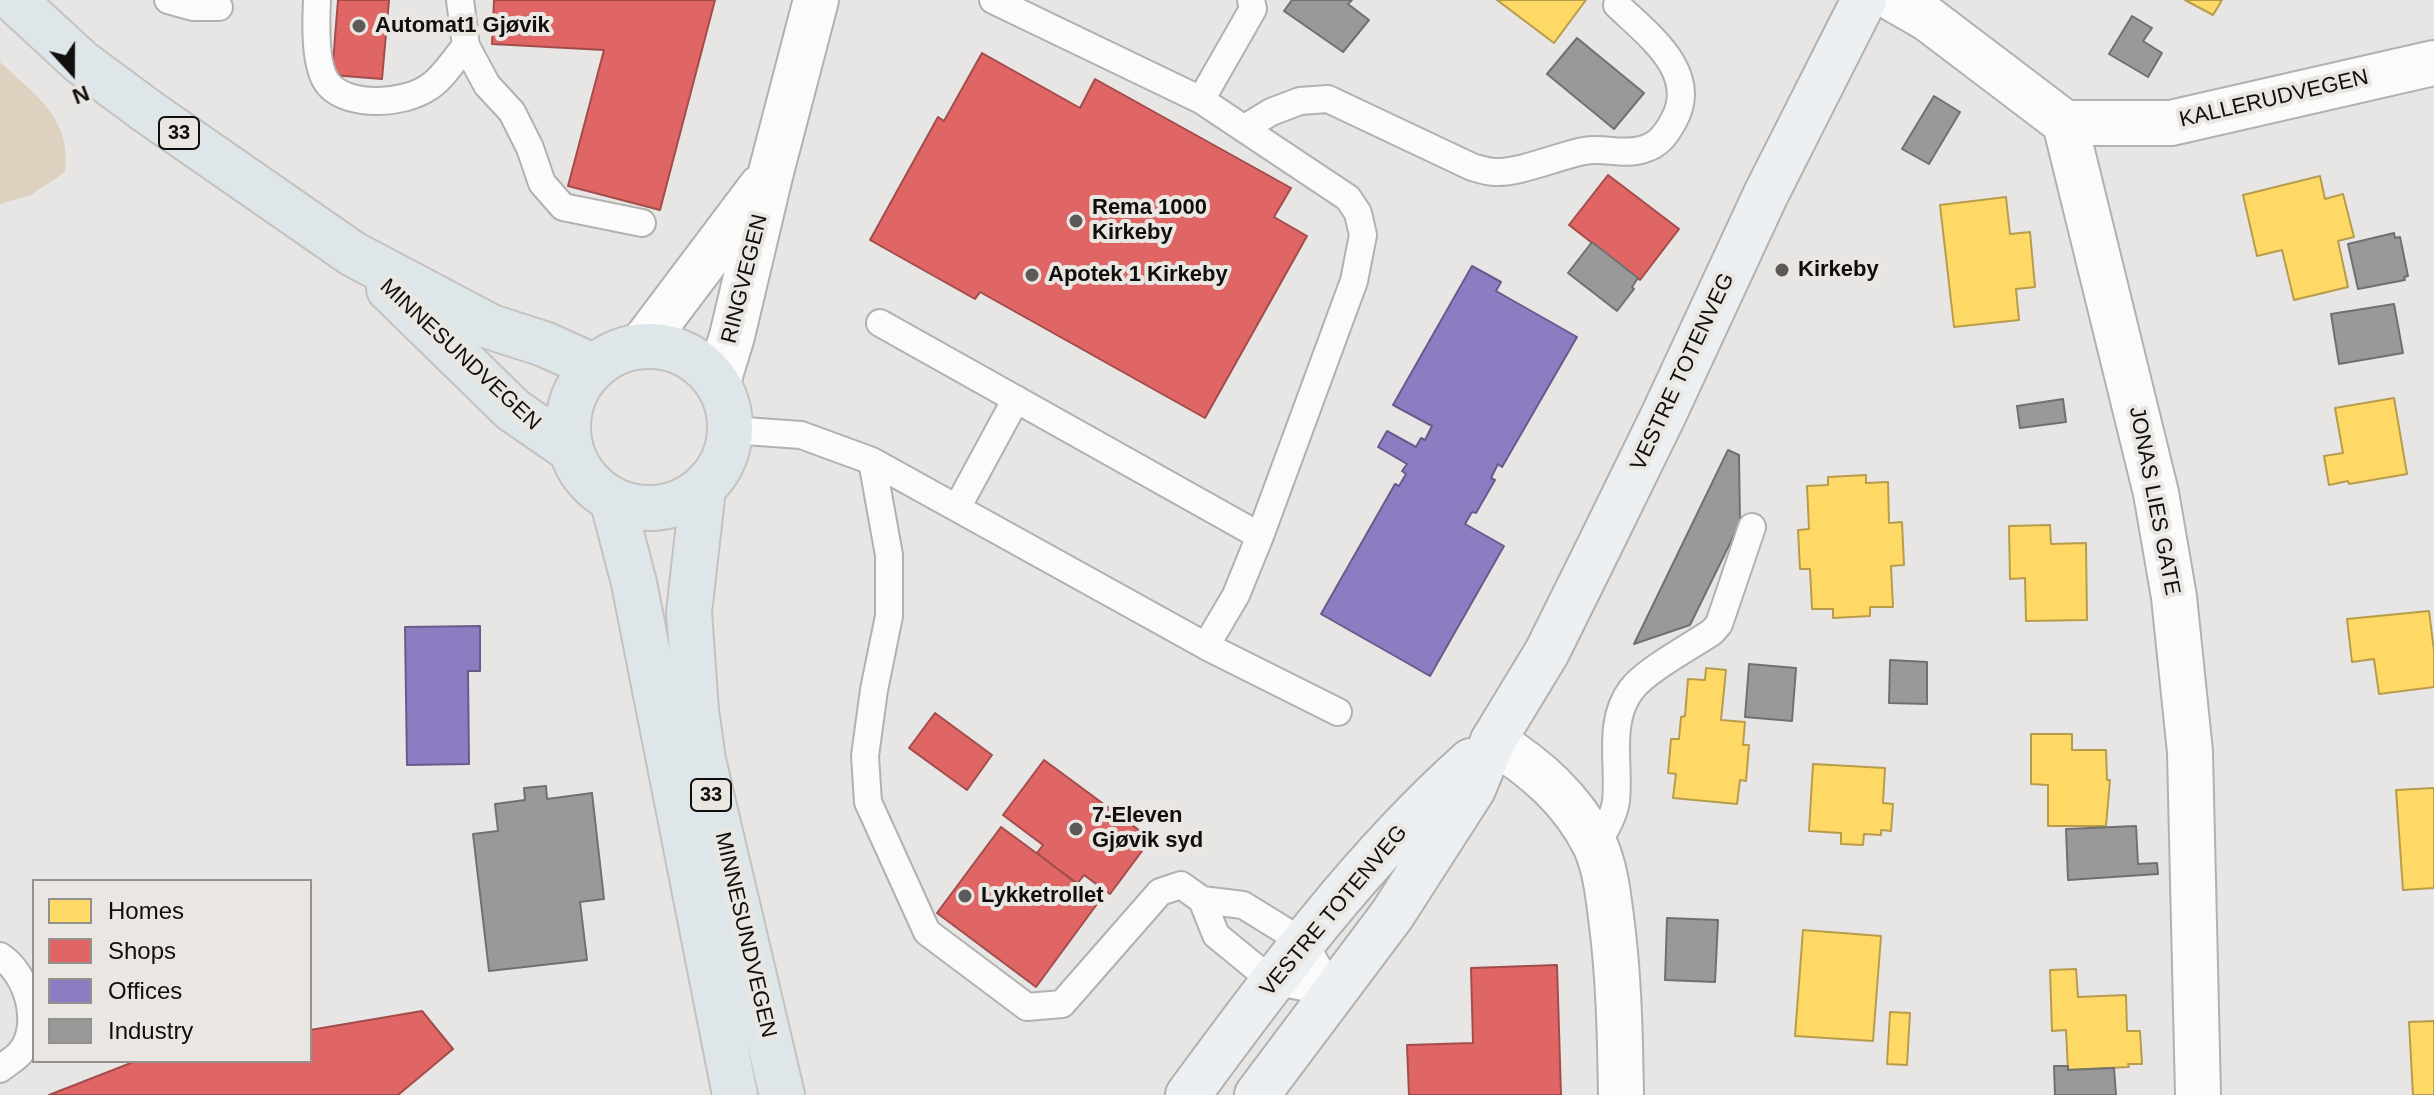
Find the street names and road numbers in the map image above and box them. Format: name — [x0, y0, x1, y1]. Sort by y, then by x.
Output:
street label: KALLERUDVEGEN — [2177, 64, 2371, 134]
road number: 33 — [159, 117, 199, 149]
street label: RINGVEGEN — [716, 212, 774, 346]
street label: VESTRE TOTENVEG — [1626, 269, 1740, 475]
street label: MINNESUNDVEGEN — [374, 274, 546, 436]
street label: JONAS LIES GATE — [2123, 404, 2185, 598]
road number: 33 — [691, 779, 731, 811]
street label: VESTRE TOTENVEG — [1255, 820, 1413, 1002]
street label: MINNESUNDVEGEN — [708, 830, 782, 1040]

